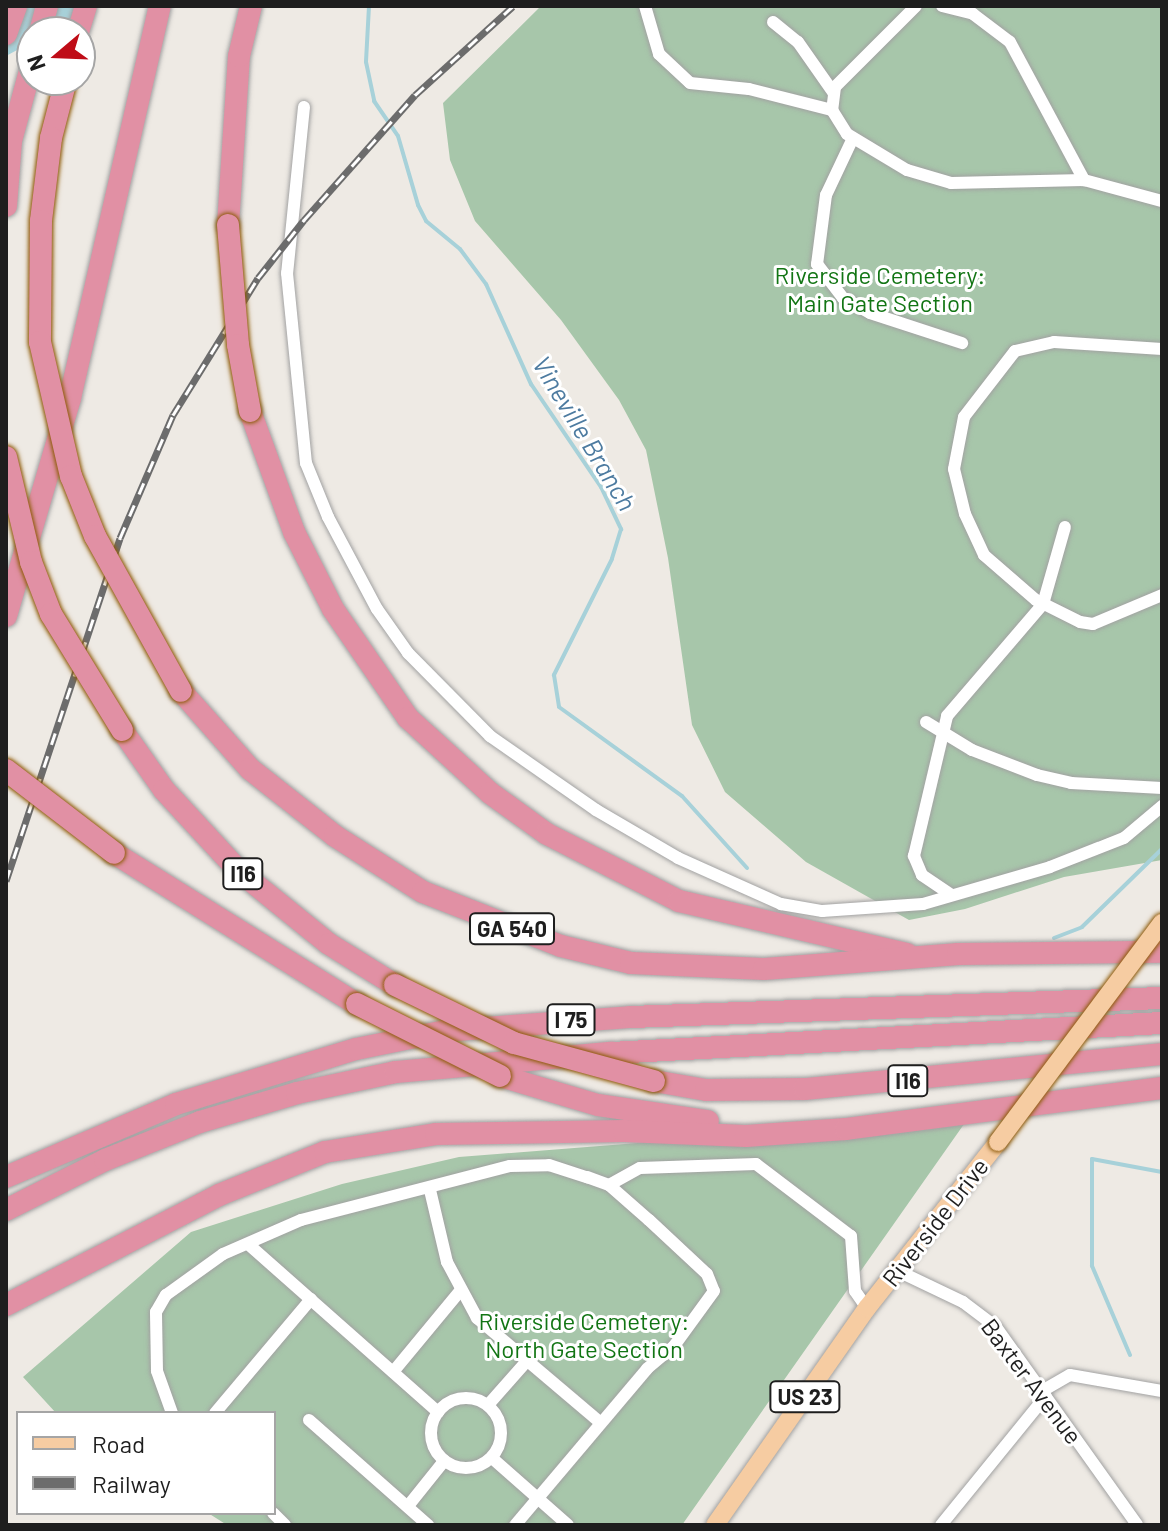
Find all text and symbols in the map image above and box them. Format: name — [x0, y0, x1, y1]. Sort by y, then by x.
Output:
north arrow — [16, 16, 96, 96]
text: N — [21, 52, 50, 74]
park label: Riverside Cemetery: Main Gate Section — [775, 261, 985, 317]
water label: Vineville Branch — [527, 350, 643, 516]
road number: I16 — [221, 856, 265, 892]
road number: GA 540 — [468, 911, 556, 947]
road number: I 75 — [545, 1002, 597, 1038]
road number: I16 — [886, 1063, 930, 1099]
street label: Riverside Drive — [876, 1152, 994, 1292]
park label: Riverside Cemetery: North Gate Section — [479, 1307, 689, 1363]
street label: Baxter Avenue — [975, 1313, 1089, 1449]
road number: US 23 — [769, 1379, 841, 1415]
legend — [16, 1411, 276, 1515]
text: Road — [92, 1429, 145, 1458]
text: Railway — [92, 1469, 171, 1498]

